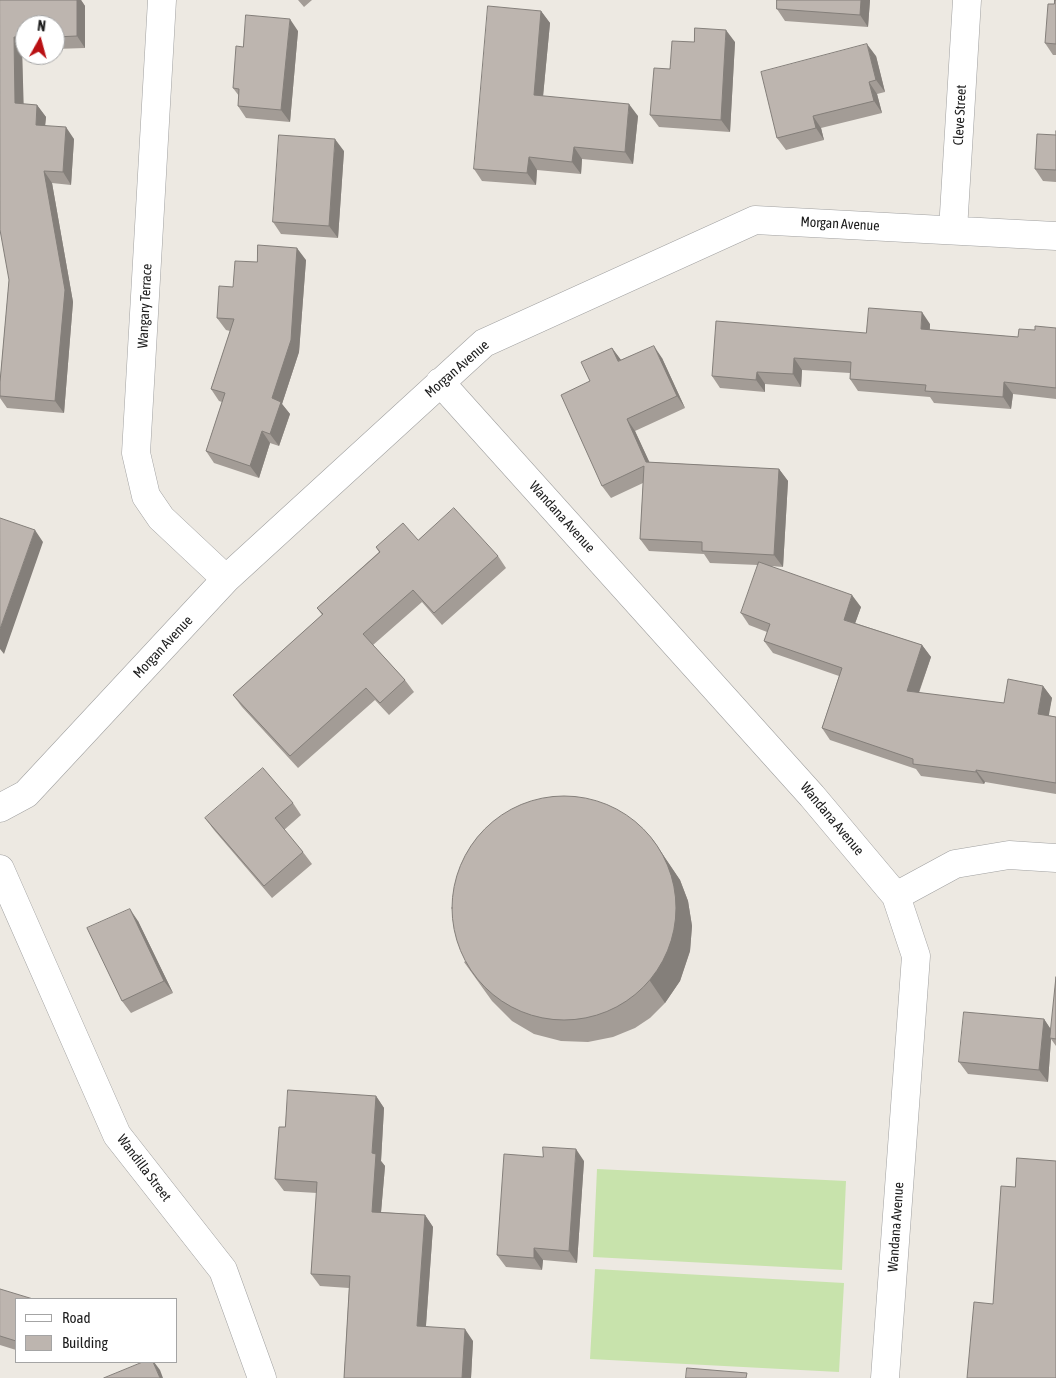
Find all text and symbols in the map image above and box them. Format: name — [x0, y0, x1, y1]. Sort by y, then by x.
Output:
north arrow — [15, 15, 65, 65]
text: N — [37, 18, 47, 35]
street label: Cleve Street — [950, 84, 970, 146]
street label: Morgan Avenue — [800, 214, 880, 234]
street label: Wangary Terrace — [134, 263, 156, 349]
street label: Morgan Avenue — [422, 337, 492, 401]
street label: Wandana Avenue — [526, 478, 598, 556]
street label: Morgan Avenue — [130, 612, 196, 682]
street label: Wandana Avenue — [797, 779, 867, 859]
street label: Wandilla Street — [113, 1131, 175, 1205]
street label: Wandana Avenue — [884, 1181, 908, 1273]
legend — [15, 1298, 178, 1363]
text: Road — [62, 1309, 91, 1326]
text: Building — [62, 1334, 108, 1351]

